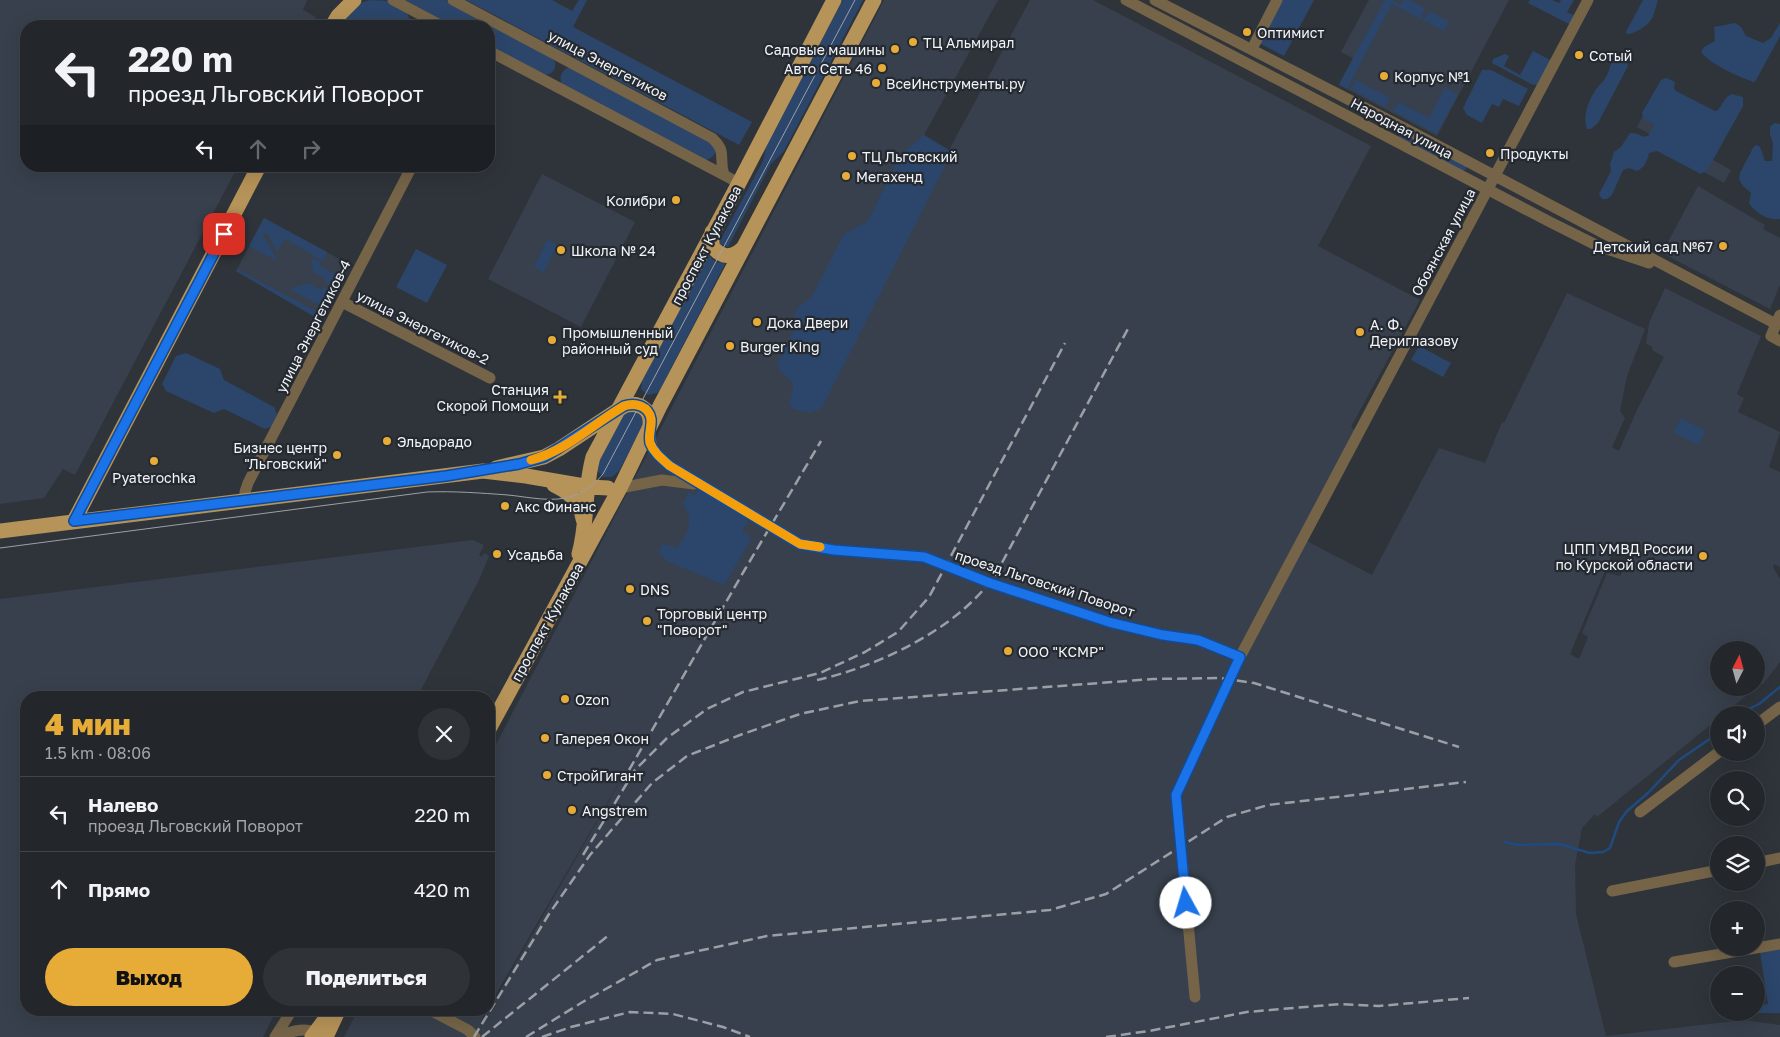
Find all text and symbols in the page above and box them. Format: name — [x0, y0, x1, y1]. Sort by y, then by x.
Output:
place label: Оптимист — [1257, 24, 1324, 41]
street label: улица Энергетиков — [545, 26, 671, 104]
marker: Оптимист — [1241, 26, 1253, 38]
place label: ТЦ Альмирал — [923, 34, 1014, 51]
marker: ТЦ Альмирал — [907, 36, 919, 48]
text: 220 m — [128, 38, 233, 80]
icon: left — [45, 40, 110, 105]
place label: Садовые машины — [764, 41, 885, 58]
marker: Садовые машины — [889, 43, 901, 55]
place label: Сотый — [1589, 47, 1632, 64]
marker: Сотый — [1573, 49, 1585, 61]
place label: Авто Сеть 46 — [784, 60, 872, 77]
marker: Авто Сеть 46 — [876, 62, 888, 74]
place label: Корпус №1 — [1394, 68, 1470, 85]
marker: Корпус №1 — [1378, 70, 1390, 82]
place label: ВсеИнструменты.ру — [886, 75, 1025, 92]
marker: ВсеИнструменты.ру — [870, 77, 882, 89]
text: проезд Льговский Поворот — [128, 80, 423, 107]
street label: Народная улица — [1348, 94, 1456, 162]
icon: left — [191, 135, 219, 163]
icon: ahead — [244, 135, 272, 163]
icon: right — [297, 135, 325, 163]
place label: Продукты — [1500, 145, 1569, 162]
marker: Продукты — [1484, 147, 1496, 159]
place label: ТЦ Льговский — [862, 148, 958, 165]
marker: ТЦ Льговский — [846, 150, 858, 162]
place label: Мегахенд — [856, 168, 923, 185]
marker: Мегахенд — [840, 170, 852, 182]
street label: проспект Кулакова — [667, 182, 745, 308]
street label: Обоянская улица — [1407, 185, 1479, 299]
place label: Колибри — [606, 192, 666, 209]
marker: Колибри — [670, 194, 682, 206]
pin — [203, 213, 245, 255]
icon: arrive — [210, 220, 238, 248]
place label: Детский сад №67 — [1593, 238, 1713, 255]
marker: Детский сад №67 — [1717, 240, 1729, 252]
place label: Школа № 24 — [571, 242, 656, 259]
marker: Школа № 24 — [555, 244, 567, 256]
street label: улица Энергетиков-4 — [272, 257, 354, 395]
street label: улица Энергетиков-2 — [354, 286, 492, 368]
place label: Дока Двери — [767, 314, 848, 331]
marker: Дока Двери — [751, 316, 763, 328]
place label: А. Ф. Дериглазову — [1370, 316, 1459, 349]
place label: Промышленный районный суд — [562, 324, 673, 357]
marker: А. Ф. Дериглазову — [1354, 326, 1366, 338]
marker: Промышленный районный суд — [546, 334, 558, 346]
place label: Burger King — [740, 338, 820, 355]
marker: Burger King — [724, 340, 736, 352]
place label: Станция Скорой Помощи — [437, 381, 549, 414]
marker: Станция Скорой Помощи — [553, 390, 567, 404]
place label: Эльдорадо — [397, 433, 472, 450]
marker: Эльдорадо — [381, 435, 393, 447]
place label: Бизнес центр "Льговский" — [233, 439, 327, 472]
marker: Бизнес центр "Льговский" — [331, 449, 343, 461]
marker: Pyaterochka — [148, 455, 160, 467]
place label: Pyaterochka — [112, 469, 196, 486]
place label: Акс Финанс — [515, 498, 597, 515]
marker: Акс Финанс — [499, 500, 511, 512]
place label: ЦПП УМВД России по Курской области — [1555, 540, 1693, 573]
place label: Усадьба — [507, 546, 563, 563]
street label: проезд Льговский Поворот — [953, 546, 1137, 620]
marker: Усадьба — [491, 548, 503, 560]
marker: ЦПП УМВД России по Курской области — [1697, 550, 1709, 562]
street label: проспект Кулакова — [507, 560, 587, 684]
place label: DNS — [640, 581, 669, 598]
marker: DNS — [624, 583, 636, 595]
place label: Торговый центр "Поворот" — [657, 605, 767, 638]
marker: Торговый центр "Поворот" — [641, 615, 653, 627]
north arrow — [1710, 641, 1765, 696]
map controls — [1710, 641, 1765, 1021]
place label: ООО "КСМР" — [1018, 643, 1104, 660]
marker: ООО "КСМР" — [1002, 645, 1014, 657]
place label: Ozon — [575, 691, 609, 708]
marker: Ozon — [559, 693, 571, 705]
text: 4 мин — [45, 706, 131, 742]
button: sound — [1710, 706, 1765, 761]
button: close — [418, 708, 470, 760]
place label: Галерея Окон — [555, 730, 649, 747]
marker: Галерея Окон — [539, 732, 551, 744]
text: 1.5 km · 08:06 — [45, 743, 151, 763]
place label: СтройГигант — [557, 767, 643, 784]
marker: СтройГигант — [541, 769, 553, 781]
button: search — [1710, 771, 1765, 826]
text: Налево — [88, 793, 158, 816]
icon: left — [45, 800, 73, 828]
place label: Angstrem — [582, 802, 647, 819]
text: 220 m — [415, 803, 470, 826]
marker: Angstrem — [566, 804, 578, 816]
text: проезд Льговский Поворот — [88, 816, 303, 836]
button: layers — [1710, 836, 1765, 891]
icon: ahead — [45, 875, 73, 903]
position arrow — [1159, 876, 1211, 928]
text: Прямо — [88, 878, 150, 901]
text: 420 m — [414, 878, 470, 901]
button: + — [1710, 901, 1765, 956]
button: Выход — [45, 948, 253, 1006]
button: Поделиться — [263, 948, 470, 1006]
button: − — [1710, 966, 1765, 1021]

